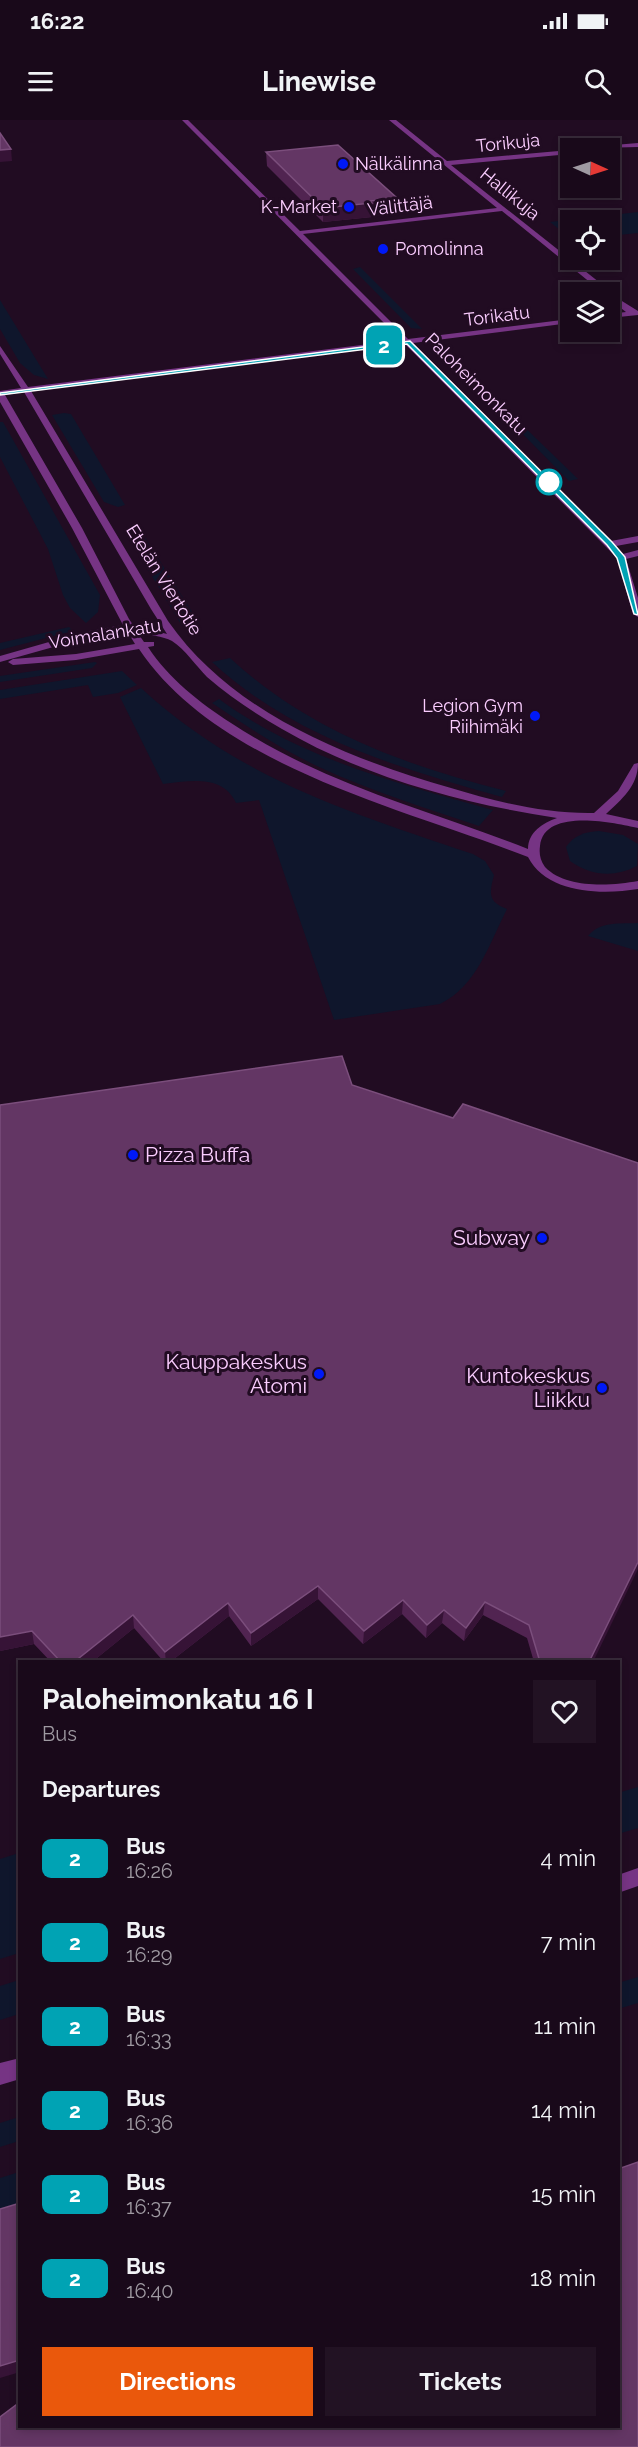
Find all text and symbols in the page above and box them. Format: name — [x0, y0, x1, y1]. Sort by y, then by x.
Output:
text: 16:22 — [30, 8, 84, 34]
icon: menu — [24, 65, 57, 98]
icon: search — [581, 65, 614, 98]
text: Linewise — [262, 66, 376, 97]
street label: Torikuja — [475, 129, 541, 156]
north arrow — [560, 138, 620, 198]
map controls — [560, 138, 620, 342]
place label: Nälkälinna — [355, 153, 442, 174]
marker: Nälkälinna — [336, 157, 350, 171]
street label: Hallikuja — [476, 163, 544, 224]
street label: Välittäjä — [366, 191, 434, 220]
place label: K-Market — [261, 196, 337, 217]
marker: K-Market — [342, 200, 356, 214]
button: locate — [560, 210, 620, 270]
place label: Pomolinna — [395, 238, 484, 259]
marker: Pomolinna — [376, 242, 390, 256]
button: layers — [560, 282, 620, 342]
street label: Torikatu — [463, 301, 531, 330]
line badge: 2 — [364, 326, 404, 364]
street label: Paloheimonkatu — [421, 328, 532, 439]
text: 2 — [378, 333, 390, 358]
unlabelled marker — [536, 469, 562, 495]
street label: Etelän Viertotie — [122, 521, 207, 639]
street label: Voimalankatu — [47, 614, 162, 653]
place label: Legion Gym Riihimäki — [422, 695, 523, 737]
marker: Legion Gym Riihimäki — [528, 709, 542, 723]
place label: Pizza Buffa — [145, 1142, 250, 1167]
marker: Pizza Buffa — [126, 1148, 140, 1162]
place label: Subway — [453, 1225, 530, 1250]
marker: Subway — [535, 1231, 549, 1245]
place label: Kauppakeskus Atomi — [165, 1349, 307, 1398]
place label: Kuntokeskus Liikku — [466, 1363, 590, 1412]
marker: Kauppakeskus Atomi — [312, 1367, 326, 1381]
marker: Kuntokeskus Liikku — [595, 1381, 609, 1395]
button: heart — [533, 1680, 596, 1743]
text: Paloheimonkatu 16 I — [42, 1683, 314, 1716]
text: Bus — [42, 1722, 77, 1746]
text: Departures — [42, 1776, 160, 1802]
text: Bus — [126, 1833, 165, 1859]
text: 4 min — [541, 1845, 596, 1871]
text: 2 — [69, 1846, 81, 1871]
text: 16:26 — [126, 1859, 173, 1883]
text: Bus — [126, 1917, 165, 1943]
text: 7 min — [541, 1929, 596, 1955]
text: 2 — [69, 1930, 81, 1955]
text: 16:29 — [126, 1943, 173, 1967]
text: Bus — [126, 2001, 165, 2027]
text: 11 min — [534, 2013, 596, 2039]
text: 2 — [69, 2014, 81, 2039]
text: 16:33 — [126, 2027, 172, 2051]
text: Bus — [126, 2085, 165, 2111]
text: 14 min — [531, 2097, 596, 2123]
text: 2 — [69, 2098, 81, 2123]
text: 16:36 — [126, 2111, 173, 2135]
text: Bus — [126, 2169, 165, 2195]
text: 15 min — [531, 2181, 596, 2207]
text: 2 — [69, 2182, 81, 2207]
text: 16:37 — [126, 2195, 172, 2219]
text: Bus — [126, 2253, 165, 2279]
text: 18 min — [530, 2265, 596, 2291]
text: 2 — [69, 2266, 81, 2291]
text: 16:40 — [126, 2279, 174, 2303]
button: Directions — [42, 2347, 313, 2416]
button: Tickets — [325, 2347, 596, 2416]

